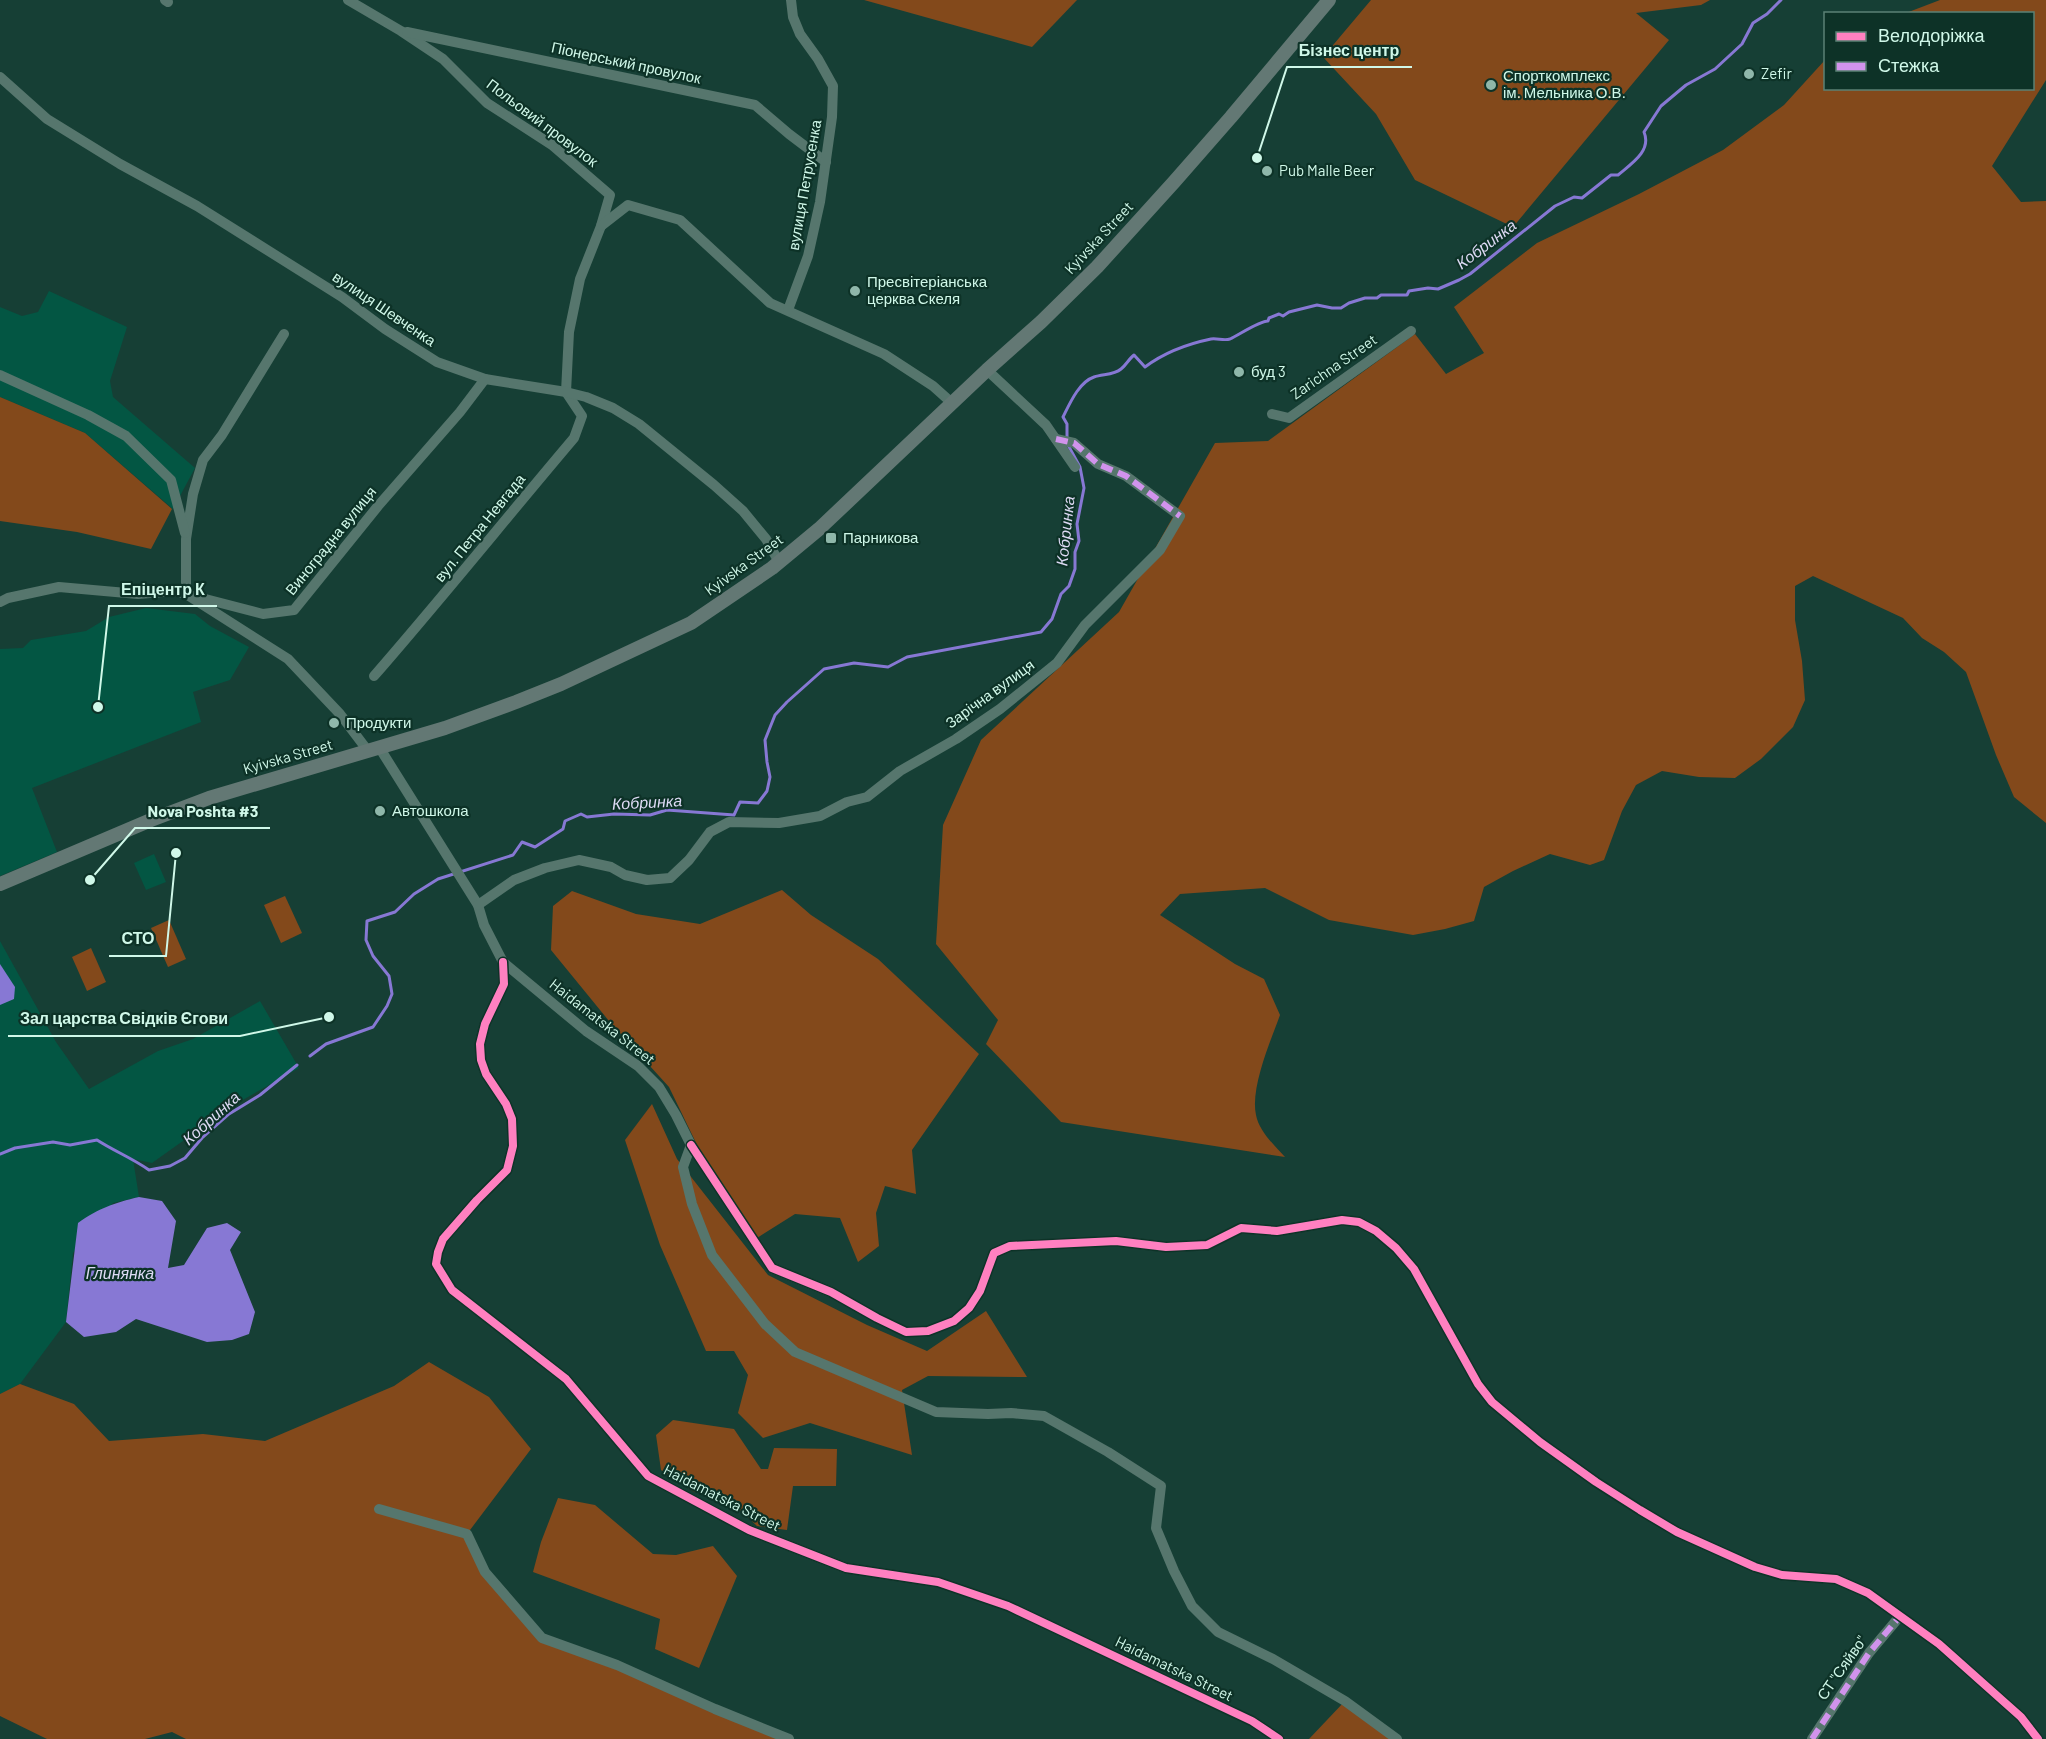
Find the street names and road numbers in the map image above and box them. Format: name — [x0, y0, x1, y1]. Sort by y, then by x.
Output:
street label: Піонерський провулок — [550, 37, 703, 87]
street label: Польовий провулок — [483, 74, 602, 170]
street label: вулиця Петрусенка — [784, 118, 824, 251]
street label: Kyivska Street — [1060, 197, 1136, 277]
street label: вулиця Шевченка — [329, 267, 440, 350]
street label: Zarichna Street — [1287, 330, 1380, 402]
street label: вул. Петра Невгада — [430, 469, 529, 585]
street label: Виноградна вулиця — [281, 483, 379, 598]
street label: Kyivska Street — [701, 530, 786, 599]
street label: Зарічна вулиця — [942, 655, 1037, 731]
street label: Kyivska Street — [241, 735, 335, 777]
street label: Haidamatska Street — [546, 974, 659, 1068]
street label: Haidamatska Street — [661, 1460, 784, 1534]
street label: Haidamatska Street — [1113, 1632, 1236, 1704]
street label: СТ "Сяйво" — [1813, 1632, 1870, 1703]

